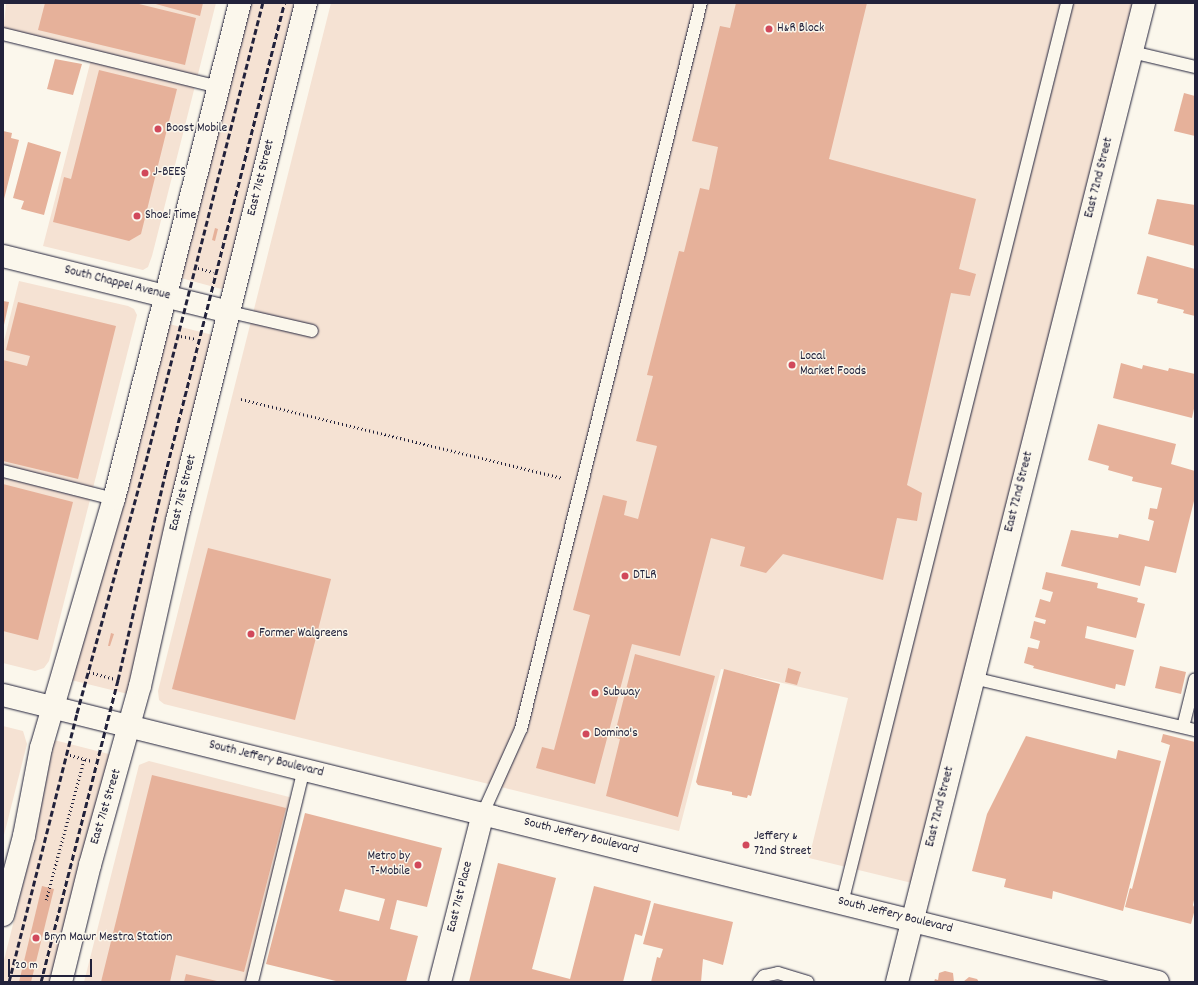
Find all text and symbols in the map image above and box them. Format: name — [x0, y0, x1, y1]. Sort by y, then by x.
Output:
place label: H&R Block — [777, 21, 824, 37]
marker: H&R Block — [764, 24, 774, 34]
place label: Boost Mobile — [166, 121, 227, 137]
marker: Boost Mobile — [153, 124, 163, 134]
street label: East 72nd Street — [1082, 136, 1118, 220]
street label: East 71st Street — [245, 138, 279, 218]
place label: J-BEES — [153, 165, 186, 181]
marker: J-BEES — [140, 168, 150, 178]
place label: Shoe! Time — [145, 208, 196, 224]
marker: Shoe! Time — [132, 211, 142, 221]
street label: South Chappel Avenue — [62, 263, 172, 305]
place label: Local Market Foods — [800, 350, 866, 381]
marker: Local Market Foods — [787, 360, 797, 370]
street label: East 72nd Street — [1002, 450, 1038, 534]
street label: East 71st Street — [167, 453, 201, 533]
place label: DTLR — [633, 568, 657, 584]
marker: DTLR — [620, 571, 630, 581]
place label: Former Walgreens — [259, 626, 348, 642]
marker: Former Walgreens — [246, 629, 256, 639]
place label: Subway — [603, 685, 640, 701]
marker: Subway — [590, 688, 600, 698]
place label: Domino's — [594, 726, 638, 742]
marker: Domino's — [581, 729, 591, 739]
street label: South Jeffery Boulevard — [207, 738, 325, 782]
street label: East 72nd Street — [923, 765, 959, 849]
street label: East 71st Street — [88, 767, 126, 847]
street label: South Jeffery Boulevard — [522, 815, 640, 859]
place label: Jeffery & 72nd Street — [754, 830, 811, 861]
marker: Jeffery & 72nd Street — [741, 840, 751, 850]
place label: Metro by T-Mobile — [367, 850, 410, 881]
marker: Metro by T-Mobile — [413, 860, 423, 870]
street label: East 71st Place — [445, 860, 477, 934]
street label: South Jeffery Boulevard — [836, 894, 954, 938]
place label: Bryn Mawr Mestra Station — [44, 930, 172, 946]
marker: Bryn Mawr Mestra Station — [31, 933, 41, 943]
scale bar — [10, 951, 94, 977]
text: 20 m — [15, 957, 38, 974]

